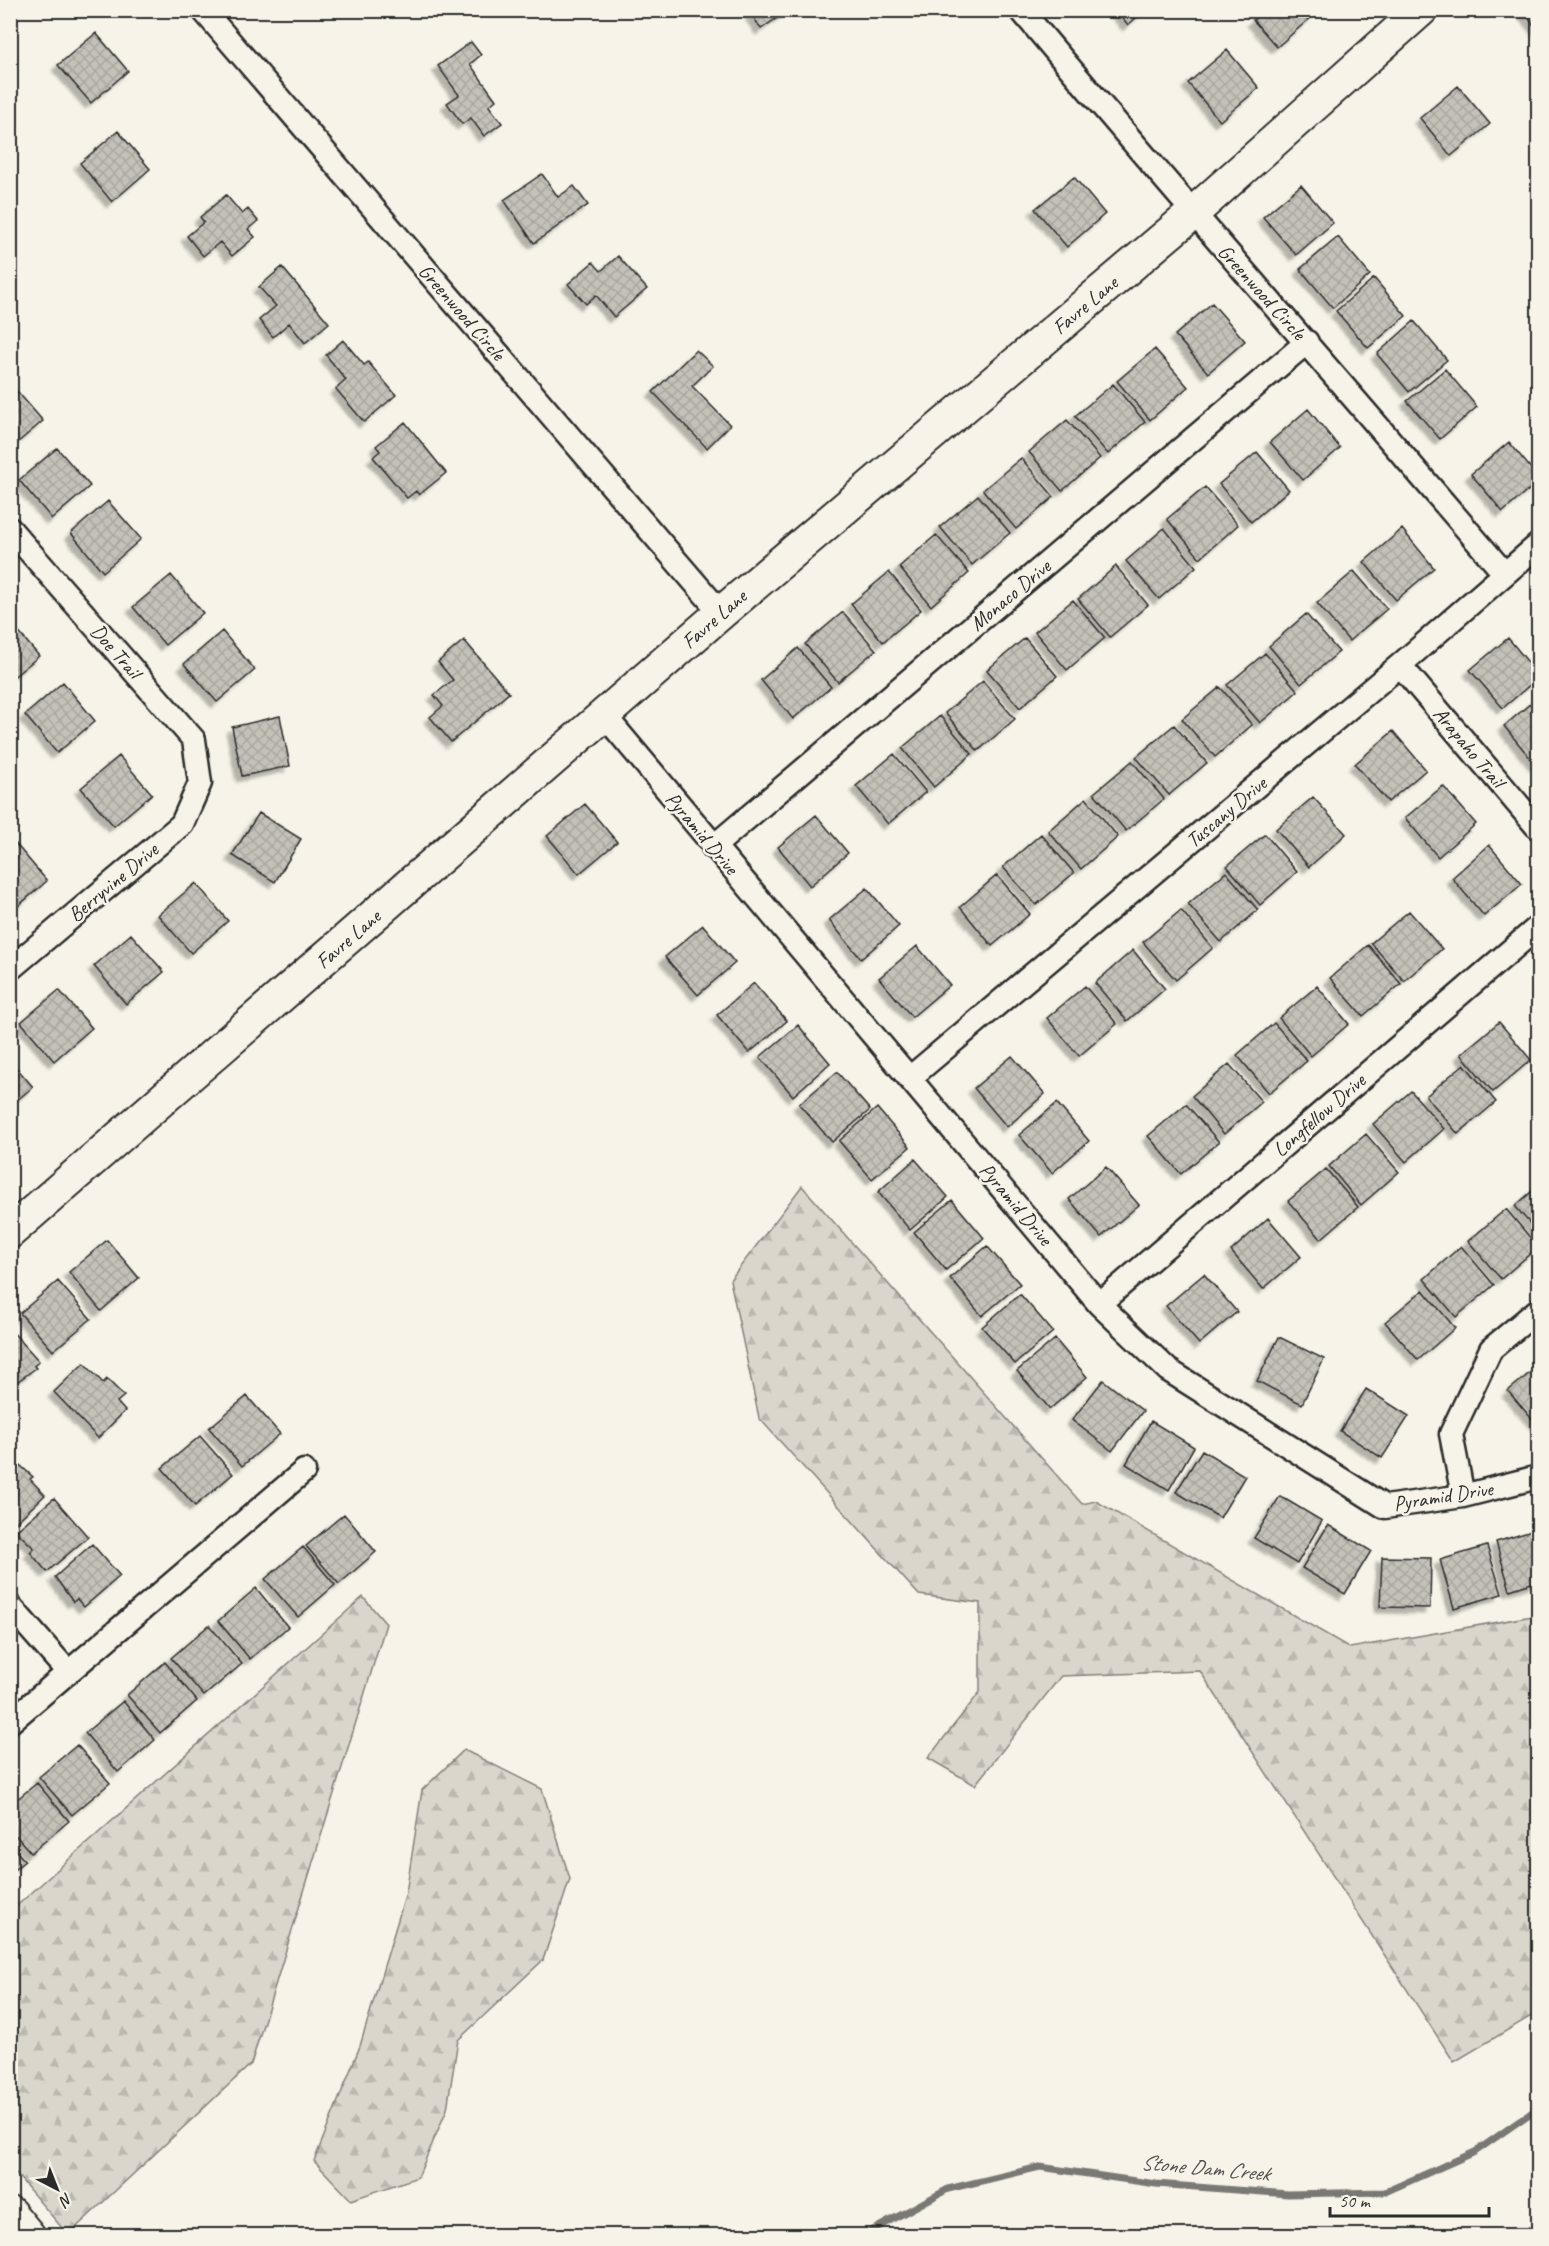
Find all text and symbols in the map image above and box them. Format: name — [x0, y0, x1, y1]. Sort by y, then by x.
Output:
street label: Greenwood Circle — [1212, 239, 1312, 346]
street label: Greenwood Circle — [413, 258, 512, 367]
street label: Favre Lane — [1047, 269, 1125, 340]
street label: Monaco Drive — [964, 553, 1057, 636]
street label: Favre Lane — [676, 582, 754, 654]
street label: Doe Trail — [85, 618, 149, 686]
street label: Arapaho Trail — [1428, 701, 1512, 795]
street label: Tuscany Drive — [1180, 769, 1273, 853]
street label: Pyramid Drive — [660, 786, 746, 881]
street label: Berryvine Drive — [63, 836, 164, 927]
street label: Favre Lane — [310, 902, 388, 974]
street label: Longfellow Drive — [1267, 1067, 1372, 1162]
street label: Pyramid Drive — [974, 1157, 1060, 1252]
street label: Pyramid Drive — [1392, 1475, 1497, 1517]
water label: Stone Dam Creek — [1140, 2148, 1274, 2188]
north arrow — [27, 2159, 87, 2219]
scale bar — [1330, 2180, 1489, 2218]
text: N — [54, 2189, 77, 2212]
text: 50 m — [1339, 2190, 1372, 2212]

